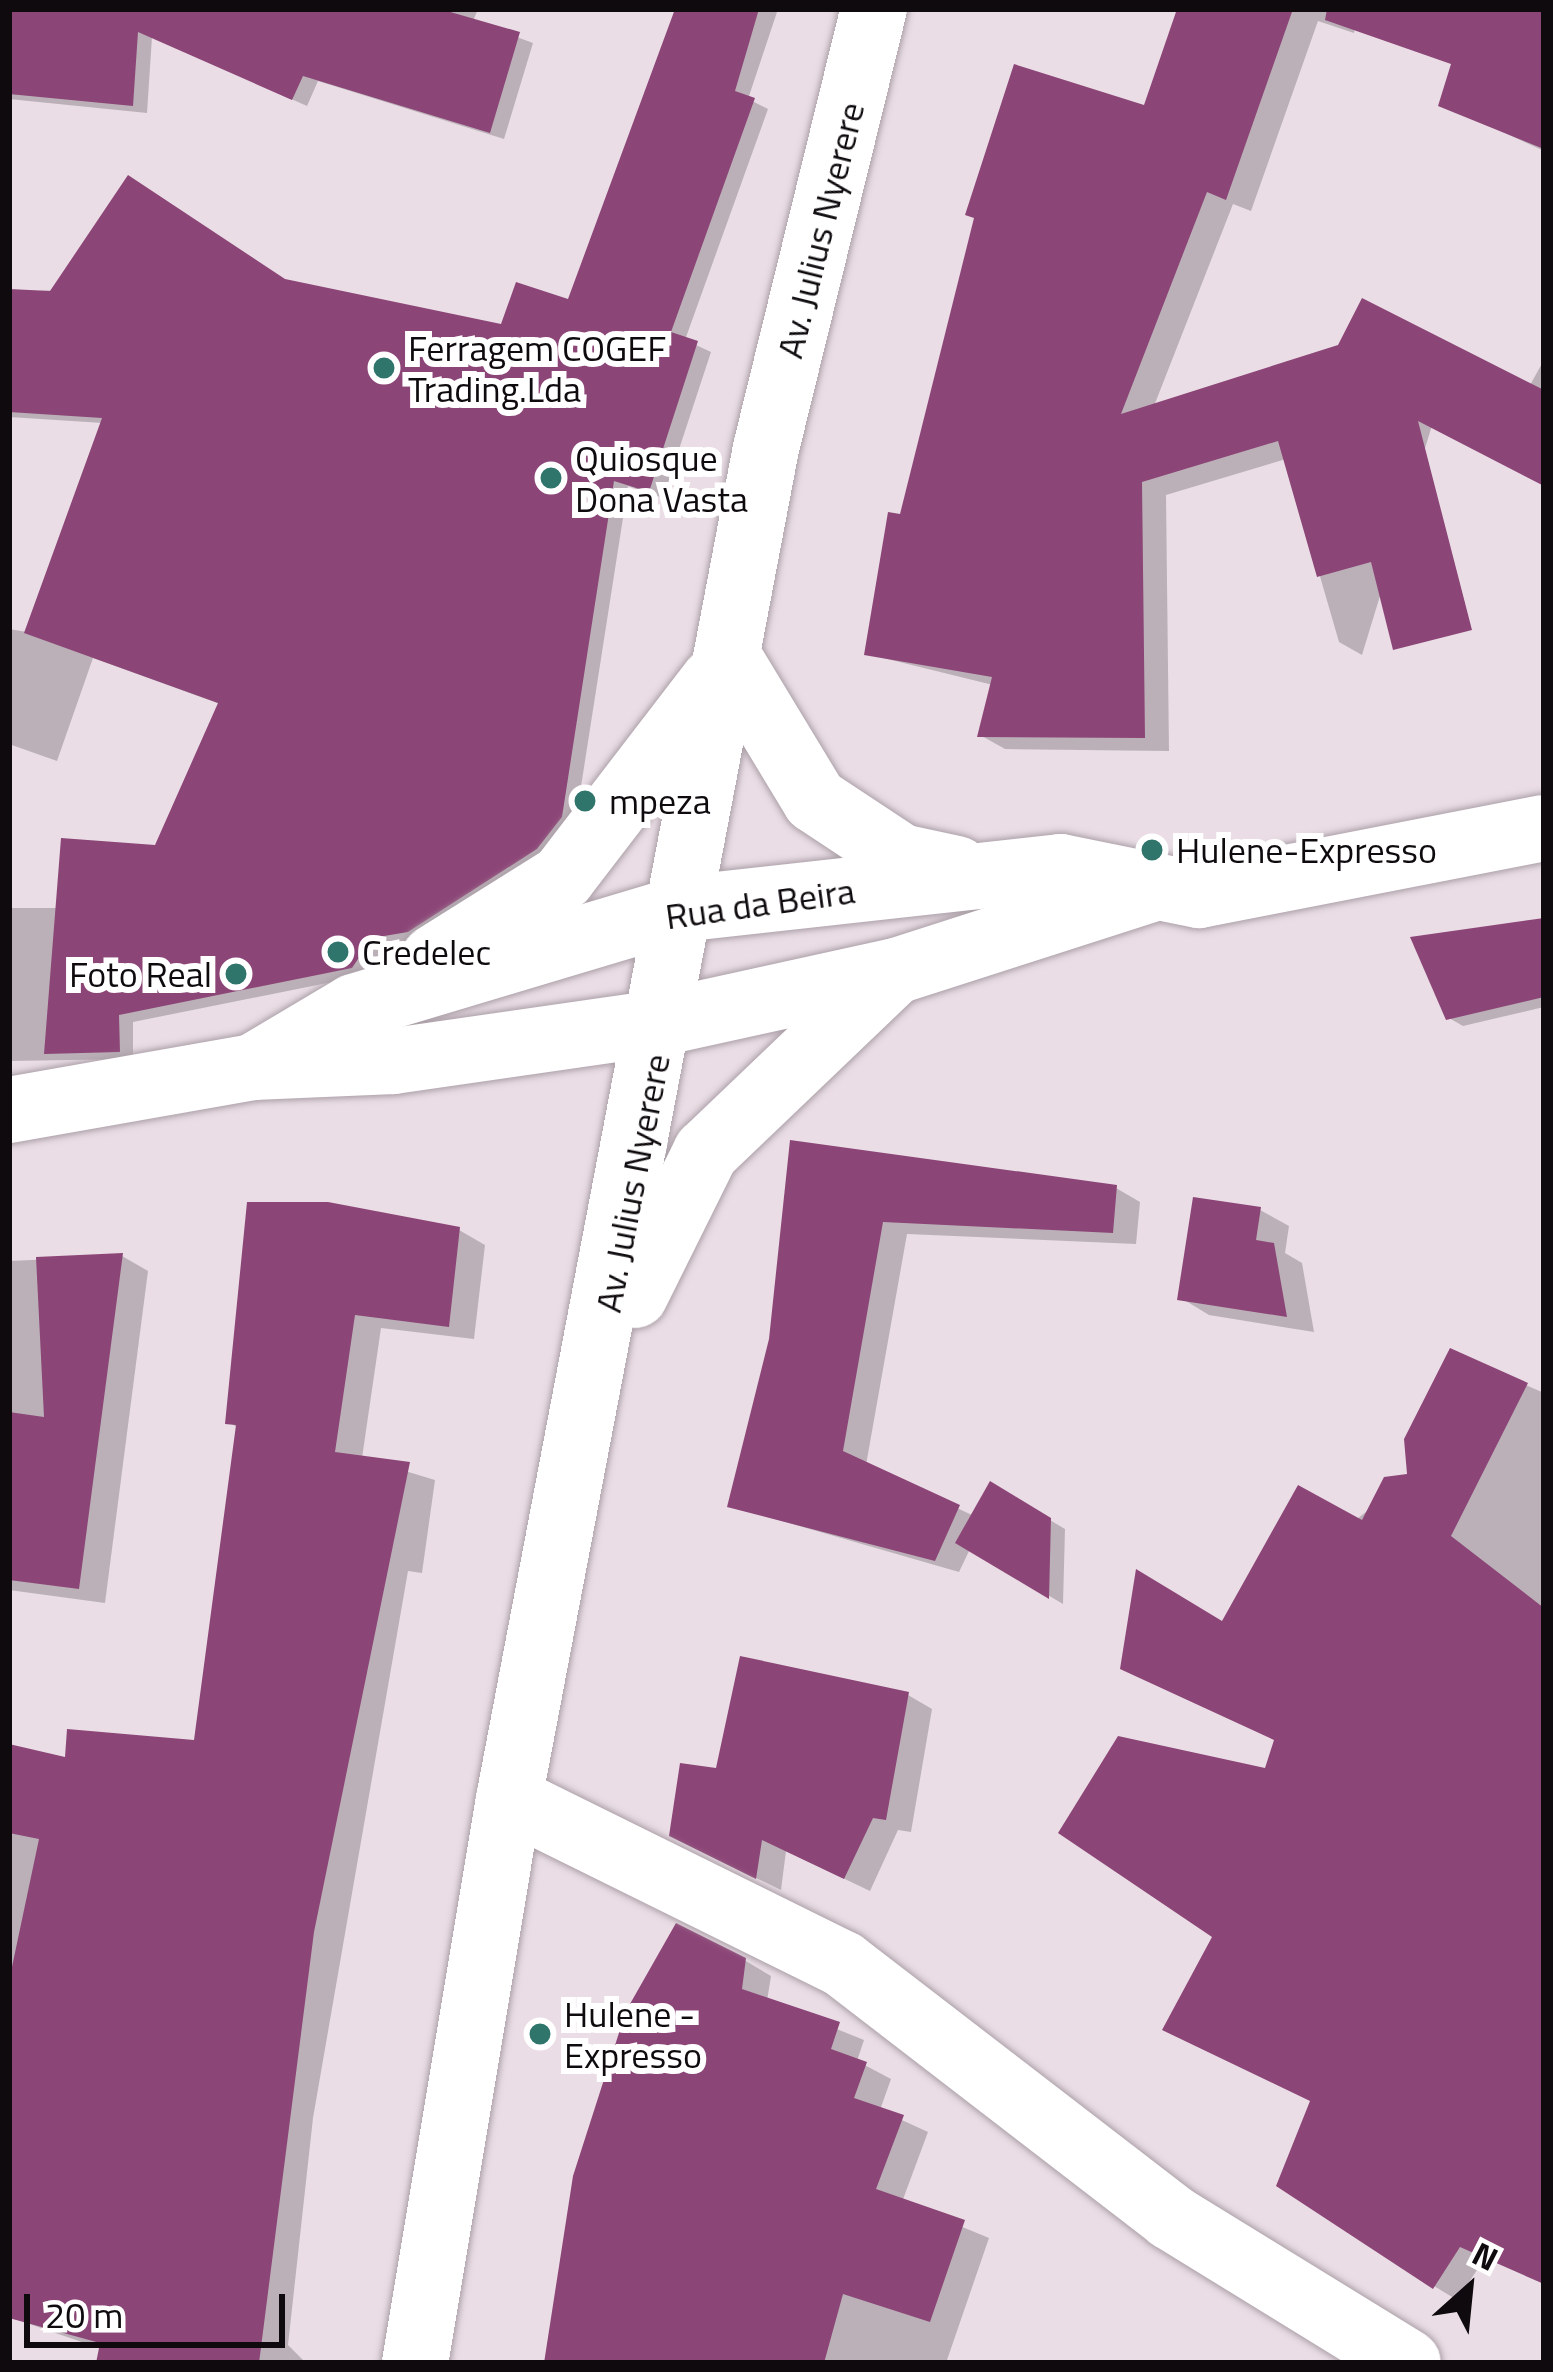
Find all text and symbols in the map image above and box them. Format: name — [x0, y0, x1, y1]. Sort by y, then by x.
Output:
street label: Av. Julius Nyerere — [767, 98, 873, 362]
place label: Ferragem COGEF Trading.Lda — [408, 325, 666, 410]
marker: Ferragem COGEF Trading.Lda — [371, 355, 397, 381]
place label: Quiosque Dona Vasta — [575, 435, 748, 520]
marker: Quiosque Dona Vasta — [538, 465, 564, 491]
place label: mpeza — [609, 779, 711, 823]
marker: mpeza — [572, 788, 598, 814]
place label: Hulene-Expresso — [1176, 828, 1437, 872]
marker: Hulene-Expresso — [1139, 837, 1165, 863]
street label: Rua da Beira — [662, 868, 858, 938]
place label: Credelec — [362, 930, 491, 974]
marker: Credelec — [325, 939, 351, 965]
place label: Foto Real — [69, 952, 212, 996]
marker: Foto Real — [223, 961, 249, 987]
street label: Av. Julius Nyerere — [586, 1050, 678, 1316]
place label: Hulene - Expresso — [564, 1991, 702, 2076]
marker: Hulene - Expresso — [527, 2021, 553, 2047]
north arrow — [1409, 2228, 1529, 2348]
text: N — [1464, 2228, 1507, 2283]
scale bar — [30, 2270, 291, 2344]
text: 20 m — [45, 2287, 123, 2342]

